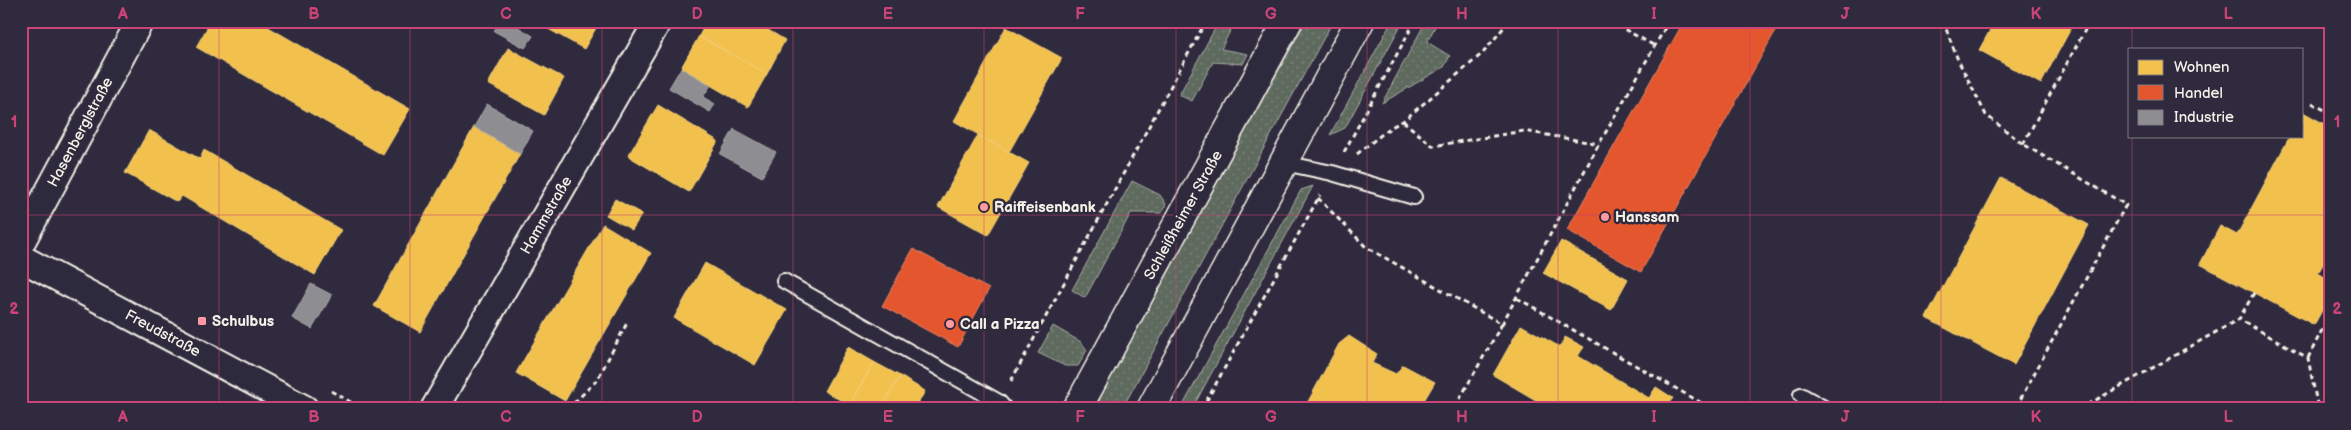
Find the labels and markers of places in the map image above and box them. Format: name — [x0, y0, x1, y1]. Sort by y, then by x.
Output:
place label: Raiffeisenbank — [994, 198, 1096, 217]
marker: Raiffeisenbank — [978, 201, 990, 213]
place label: Hanssam — [1615, 208, 1679, 227]
marker: Hanssam — [1599, 211, 1611, 223]
place label: Schulbus — [212, 312, 274, 331]
marker: Schulbus — [196, 315, 208, 327]
place label: Call a Pizza — [960, 315, 1040, 334]
marker: Call a Pizza — [944, 318, 956, 330]

